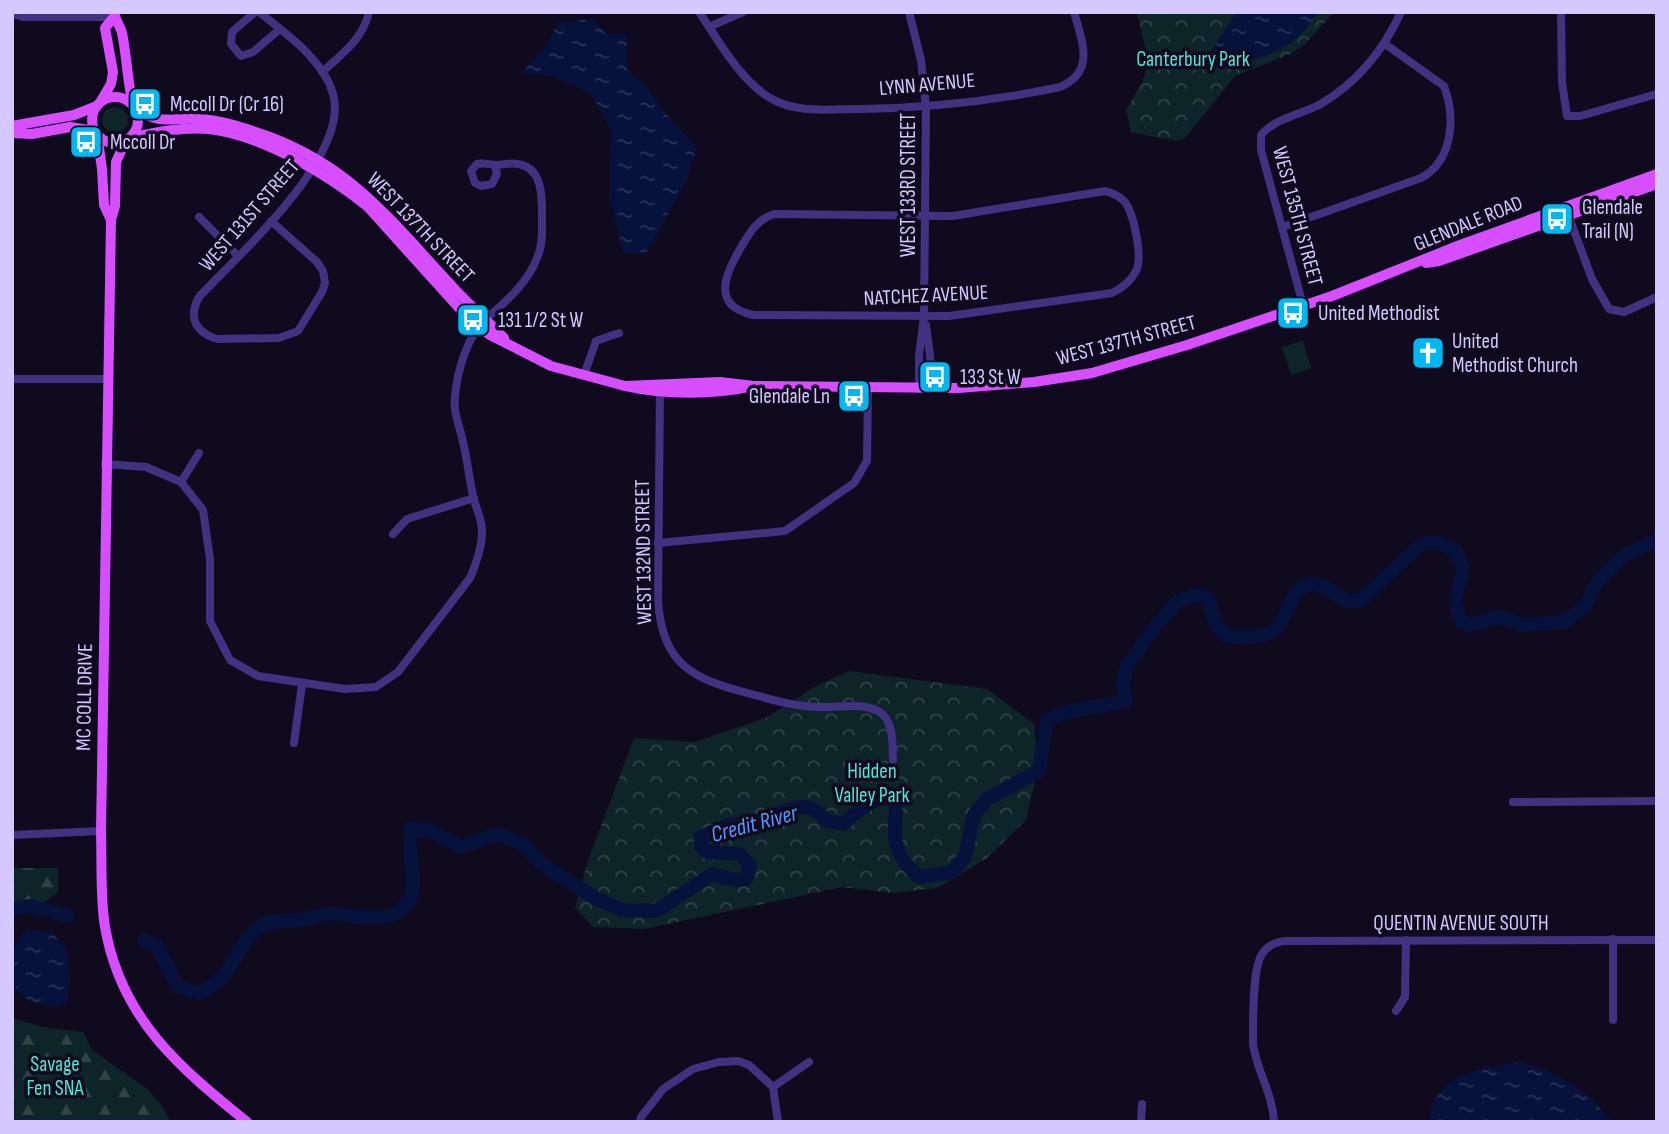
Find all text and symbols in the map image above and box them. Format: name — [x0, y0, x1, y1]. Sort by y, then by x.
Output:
park label: Canterbury Park — [1136, 47, 1250, 72]
street label: LYNN AVENUE — [878, 68, 976, 101]
bus stop icon: Mccoll Dr (Cr 16) — [126, 85, 164, 123]
place label: Mccoll Dr (Cr 16) — [170, 92, 284, 117]
street label: WEST 133RD STREET — [896, 112, 921, 257]
bus stop icon: Mccoll Dr — [67, 123, 105, 161]
place label: Mccoll Dr — [110, 130, 175, 155]
street label: WEST 135TH STREET — [1267, 144, 1328, 289]
street label: WEST 131ST STREET — [194, 154, 305, 276]
street label: WEST 137TH STREET — [362, 167, 480, 288]
street label: GLENDALE ROAD — [1410, 190, 1526, 257]
place label: Glendale Trail (N) — [1582, 195, 1643, 244]
bus stop icon: Glendale Trail (N) — [1538, 200, 1576, 238]
street label: NATCHEZ AVENUE — [863, 280, 989, 311]
bus stop icon: United Methodist — [1274, 294, 1312, 332]
bus stop icon: 131 1/2 St W — [454, 301, 492, 339]
place label: United Methodist — [1318, 301, 1440, 326]
place label: 131 1/2 St W — [498, 308, 583, 333]
street label: WEST 137TH STREET — [1054, 310, 1199, 371]
place label: United Methodist Church — [1452, 329, 1578, 378]
church icon: United Methodist Church — [1409, 334, 1447, 372]
bus stop icon: 133 St W — [916, 358, 954, 396]
place label: 133 St W — [960, 365, 1021, 390]
bus stop icon: Glendale Ln — [835, 377, 873, 415]
place label: Glendale Ln — [749, 384, 830, 409]
street label: WEST 132ND STREET — [630, 479, 657, 625]
street label: MC COLL DRIVE — [71, 643, 98, 751]
park label: Hidden Valley Park — [834, 759, 910, 808]
water label: Credit River — [708, 799, 802, 849]
street label: QUENTIN AVENUE SOUTH — [1373, 911, 1549, 936]
park label: Savage Fen SNA — [26, 1052, 85, 1101]

